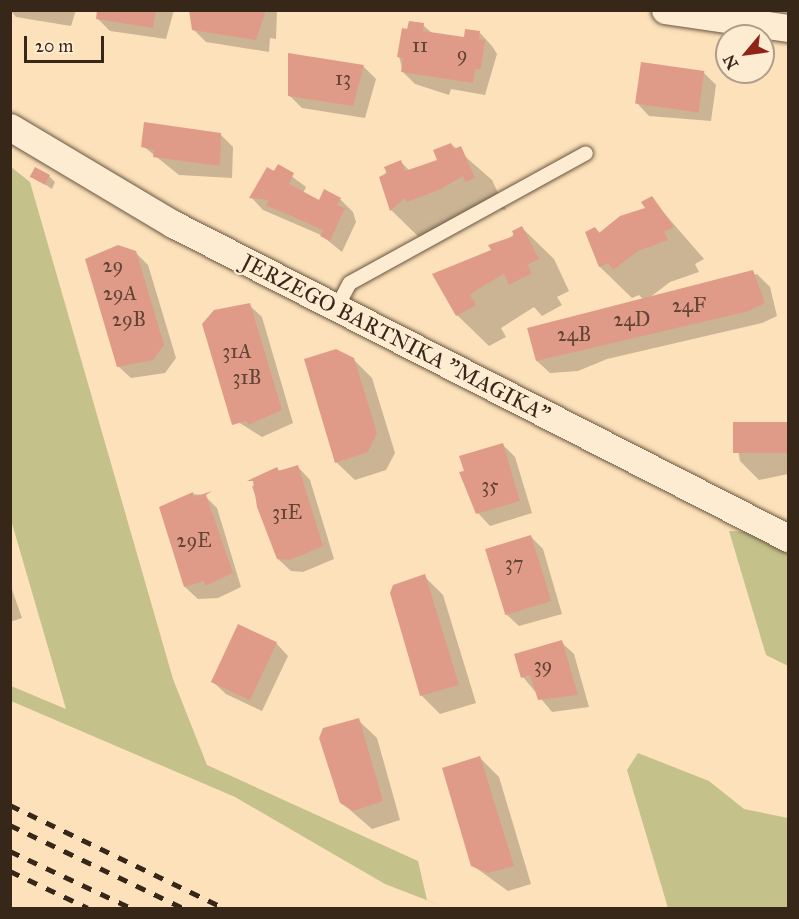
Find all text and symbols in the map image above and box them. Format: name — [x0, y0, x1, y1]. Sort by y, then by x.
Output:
scale bar — [27, 24, 106, 62]
north arrow — [715, 24, 775, 84]
house number: 11 — [412, 33, 428, 57]
text: 20 m — [35, 35, 73, 57]
house number: 9 — [457, 42, 467, 66]
text: N — [719, 51, 742, 73]
house number: 13 — [335, 66, 351, 90]
street label: JERZEGO BARTNIKA "MAGIKA" — [237, 248, 555, 428]
house number: 29 — [103, 253, 123, 277]
house number: 29A — [103, 281, 137, 305]
house number: 24F — [672, 293, 706, 317]
house number: 29B — [112, 307, 146, 331]
house number: 24D — [614, 307, 650, 331]
house number: 24B — [557, 322, 591, 346]
house number: 31A — [222, 339, 252, 363]
house number: 31B — [232, 365, 262, 389]
house number: 35 — [481, 473, 499, 497]
house number: 31E — [272, 500, 302, 524]
house number: 29E — [177, 528, 211, 552]
house number: 37 — [505, 551, 523, 575]
house number: 39 — [534, 653, 552, 677]

